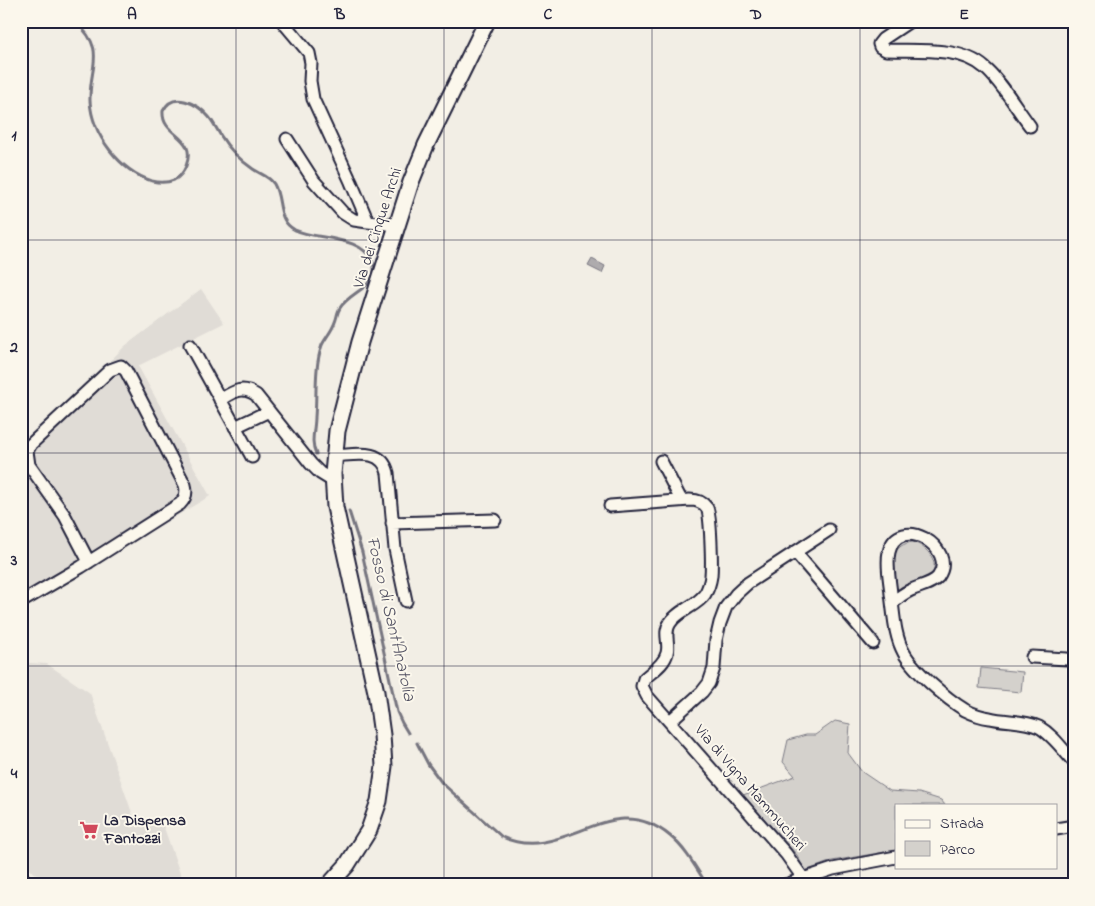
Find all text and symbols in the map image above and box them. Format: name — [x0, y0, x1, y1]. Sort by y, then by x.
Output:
text: A — [127, 3, 137, 27]
text: B — [334, 3, 346, 27]
text: C — [544, 3, 553, 27]
text: D — [749, 3, 762, 27]
text: E — [959, 3, 969, 27]
text: 1 — [11, 124, 17, 148]
street label: Via dei Cinque Archi — [347, 164, 409, 292]
text: 2 — [9, 336, 18, 360]
water label: Fosso di Sant'Anatolia — [358, 534, 422, 704]
text: 3 — [10, 549, 18, 573]
street label: Via di Vigna Mammucheri — [688, 719, 812, 857]
text: 4 — [10, 762, 18, 786]
legend — [895, 804, 1058, 868]
place label: La Dispensa Fantozzi — [103, 809, 186, 851]
text: Strada — [940, 813, 984, 835]
supermarket icon: La Dispensa Fantozzi — [78, 819, 100, 841]
text: Parco — [940, 839, 975, 861]

